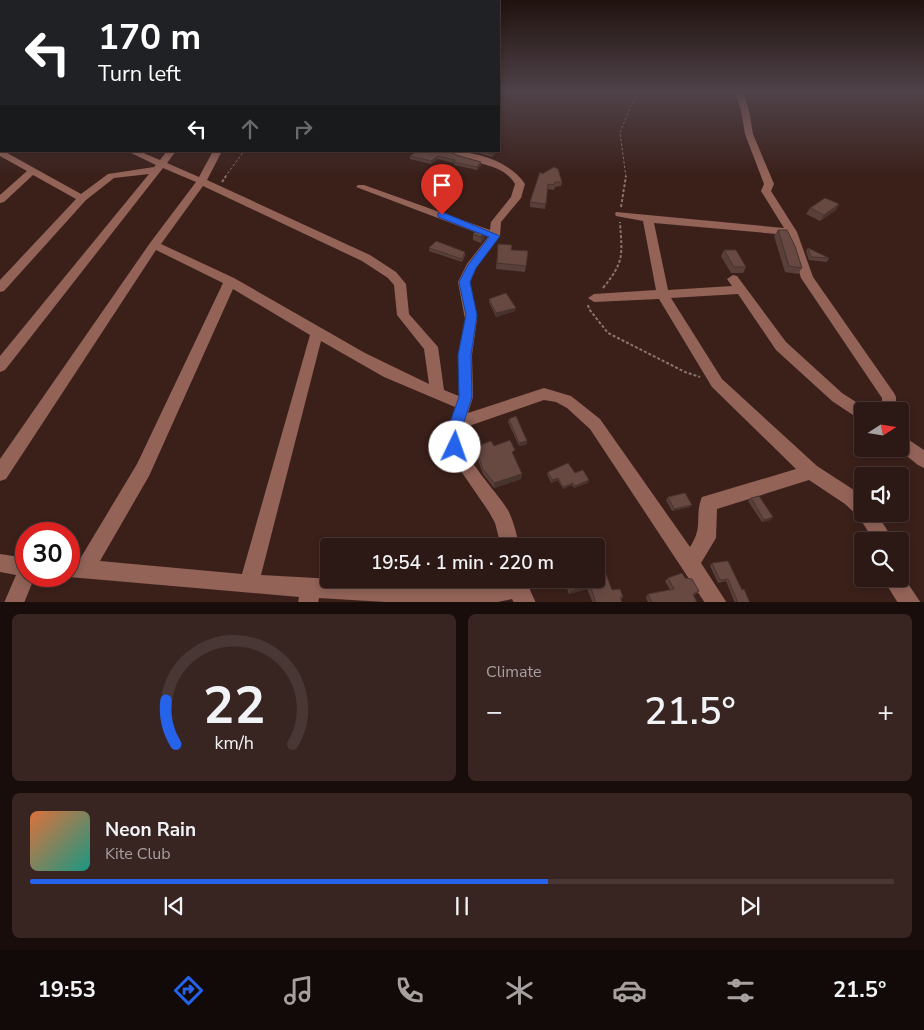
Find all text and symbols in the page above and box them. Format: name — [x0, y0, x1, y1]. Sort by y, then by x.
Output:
text: 170 m — [98, 14, 201, 61]
icon: left — [15, 20, 80, 85]
text: Turn left — [98, 59, 181, 89]
icon: left — [183, 115, 211, 143]
icon: ahead — [236, 115, 264, 143]
icon: right — [289, 115, 317, 143]
pin — [421, 164, 463, 215]
icon: arrive — [428, 171, 456, 199]
north arrow — [854, 402, 909, 458]
map controls — [854, 402, 909, 587]
position arrow — [428, 420, 480, 472]
button: sound — [854, 467, 909, 522]
speed limit sign: 30 — [15, 522, 80, 587]
button: search — [854, 532, 909, 587]
text: 19:54 · 1 min · 220 m — [371, 550, 554, 576]
text: Climate — [486, 661, 541, 683]
text: 22 — [203, 670, 265, 741]
text: 21.5° — [644, 686, 736, 737]
text: − — [486, 693, 503, 731]
text: + — [877, 693, 894, 731]
text: km/h — [214, 731, 254, 755]
text: Neon Rain — [105, 817, 196, 843]
text: Kite Club — [105, 843, 171, 865]
icon: previous — [160, 892, 188, 920]
icon: pause — [448, 892, 476, 920]
icon: next — [736, 892, 764, 920]
icon: directions — [171, 973, 206, 1008]
icon: music — [281, 973, 316, 1008]
icon: phone — [392, 973, 427, 1008]
icon: climate — [502, 973, 537, 1008]
icon: car — [612, 973, 647, 1008]
icon: filters — [723, 973, 758, 1008]
text: 19:53 — [38, 975, 96, 1005]
text: 21.5° — [833, 975, 886, 1005]

